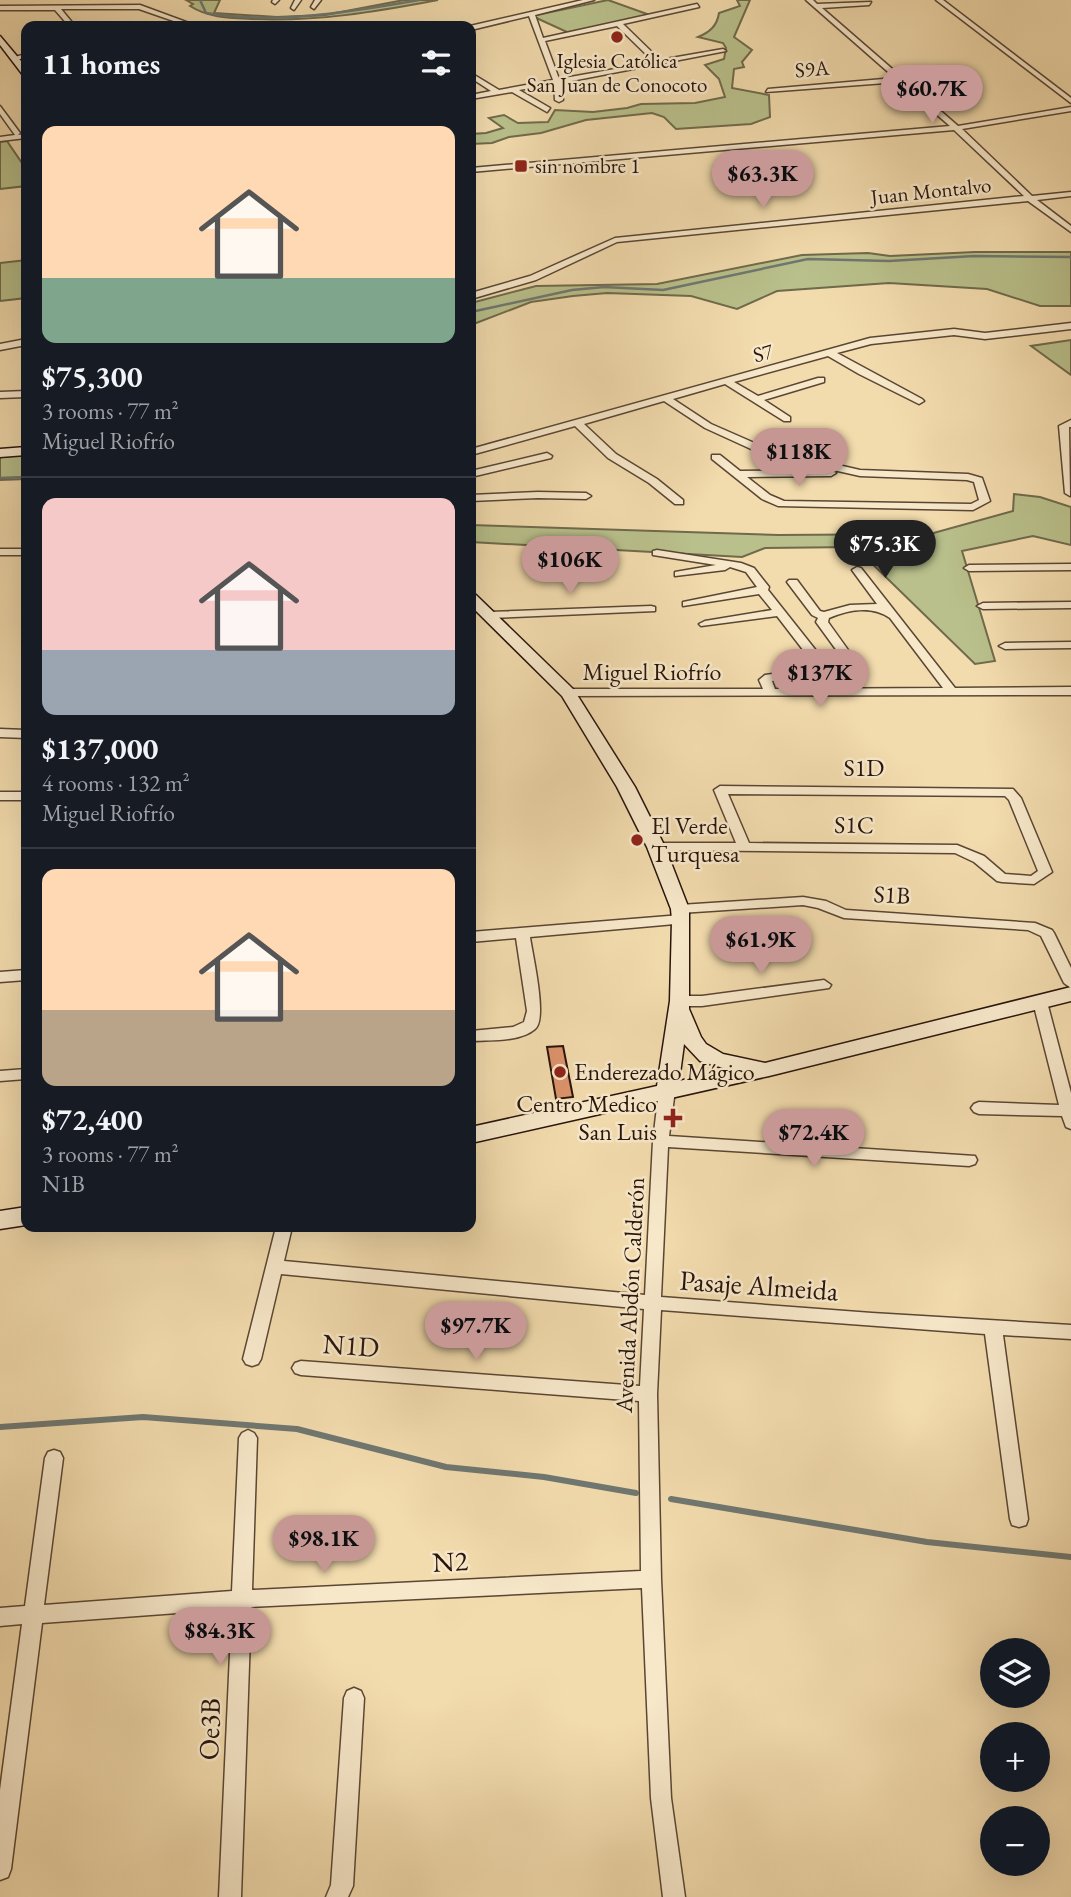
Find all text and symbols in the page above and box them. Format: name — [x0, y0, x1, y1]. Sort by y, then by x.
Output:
marker: Iglesia Católica San Juan de Conocoto — [609, 29, 625, 45]
text: 11 homes — [42, 44, 160, 83]
icon: filters — [417, 44, 455, 82]
place label: Iglesia Católica San Juan de Conocoto — [527, 47, 707, 98]
street label: S9A — [794, 54, 831, 83]
pin: $60.7K — [875, 66, 989, 125]
text: $60.7K — [897, 73, 967, 103]
pin: $63.3K — [706, 150, 820, 210]
place label: sin nombre 1 — [535, 152, 640, 179]
marker: sin nombre 1 — [513, 158, 529, 174]
text: $63.3K — [728, 158, 798, 188]
icon: home — [186, 171, 312, 297]
street label: Juan Montalvo — [867, 171, 993, 210]
street label: S7 — [750, 337, 777, 368]
text: $75,300 — [42, 357, 143, 396]
text: 3 rooms · 77 m² — [42, 396, 179, 426]
text: Miguel Riofrío — [42, 426, 175, 456]
pin: $118K — [750, 428, 848, 488]
text: $118K — [767, 436, 831, 466]
pin: $75.3K — [828, 520, 942, 580]
text: $75.3K — [850, 528, 920, 558]
pin: $106K — [521, 536, 619, 596]
icon: home — [186, 543, 312, 669]
text: $106K — [538, 544, 602, 574]
pin: $137K — [771, 650, 869, 709]
street label: Miguel Riofrío — [583, 656, 722, 687]
text: $137K — [788, 657, 852, 687]
text: $137,000 — [42, 729, 158, 768]
street label: S1D — [844, 752, 884, 783]
text: 4 rooms · 132 m² — [42, 768, 190, 798]
text: Miguel Riofrío — [42, 798, 175, 828]
street label: S1C — [834, 809, 874, 840]
place label: El Verde Turquesa — [651, 810, 740, 869]
marker: El Verde Turquesa — [629, 832, 645, 848]
street label: S1B — [873, 878, 911, 911]
icon: home — [186, 914, 312, 1040]
pin: $61.9K — [704, 916, 818, 976]
text: $61.9K — [726, 924, 796, 954]
place label: Enderezado Mágico — [574, 1056, 755, 1087]
marker: Enderezado Mágico — [552, 1064, 568, 1080]
place label: Centro Medico San Luis — [516, 1088, 657, 1147]
text: $72,400 — [42, 1100, 143, 1139]
marker: Centro Medico San Luis — [663, 1108, 683, 1128]
pin: $72.4K — [757, 1110, 871, 1169]
text: $72.4K — [779, 1117, 849, 1147]
text: 3 rooms · 77 m² — [42, 1139, 179, 1169]
text: N1B — [42, 1169, 85, 1199]
street label: Avenida Abdón Calderón — [608, 1176, 651, 1415]
street label: Pasaje Almeida — [678, 1261, 840, 1309]
pin: $97.7K — [419, 1302, 533, 1362]
text: $97.7K — [441, 1310, 511, 1340]
street label: N1D — [321, 1325, 381, 1365]
pin: $98.1K — [267, 1516, 381, 1575]
text: $98.1K — [289, 1523, 359, 1553]
street label: N2 — [431, 1542, 469, 1580]
pin: $84.3K — [163, 1608, 277, 1667]
text: $84.3K — [185, 1615, 255, 1645]
map controls — [980, 1638, 1050, 1876]
button: layers — [980, 1638, 1050, 1708]
street label: Oe3B — [190, 1697, 228, 1761]
button: + — [980, 1722, 1050, 1792]
button: − — [980, 1806, 1050, 1876]

